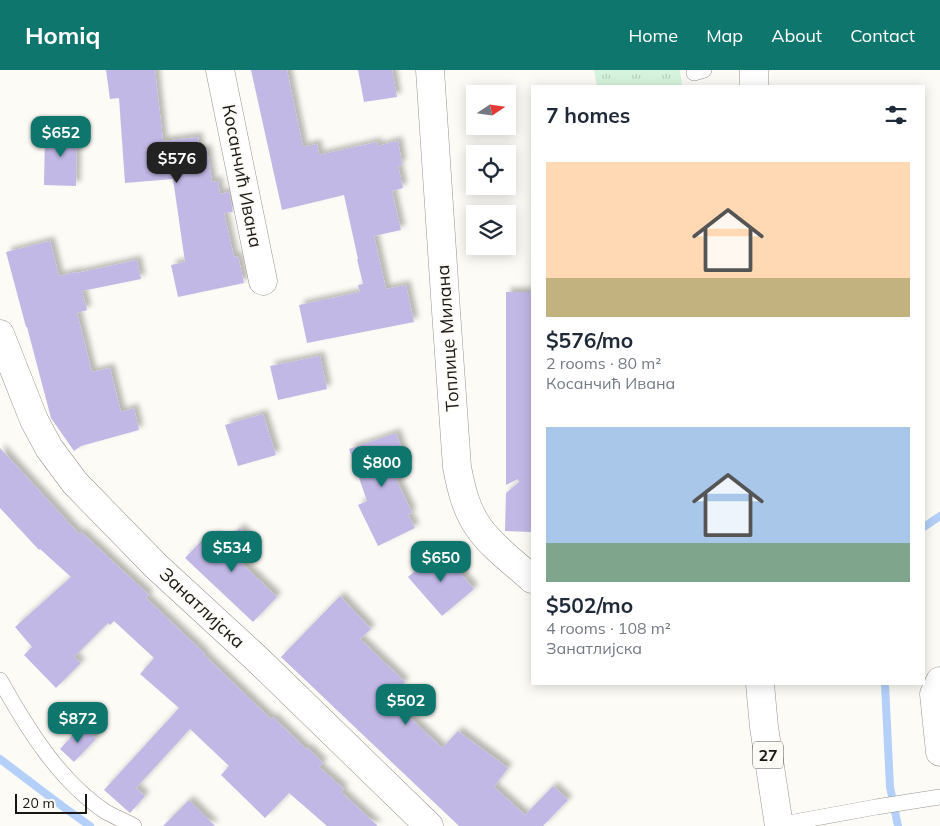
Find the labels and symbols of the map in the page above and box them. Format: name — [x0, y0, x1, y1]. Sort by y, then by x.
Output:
north arrow — [466, 85, 516, 135]
street label: Косанчић Ивана — [217, 102, 268, 249]
pin: $652 — [31, 116, 91, 158]
pin: $576 — [147, 142, 207, 184]
street label: Топлице Милана — [431, 264, 464, 412]
pin: $800 — [352, 446, 412, 488]
pin: $534 — [202, 530, 262, 573]
pin: $650 — [411, 540, 471, 583]
street label: Занатлијска — [155, 562, 250, 653]
pin: $502 — [376, 684, 436, 726]
pin: $872 — [48, 702, 108, 744]
road number: 27 — [753, 742, 783, 768]
scale bar — [15, 791, 88, 814]

